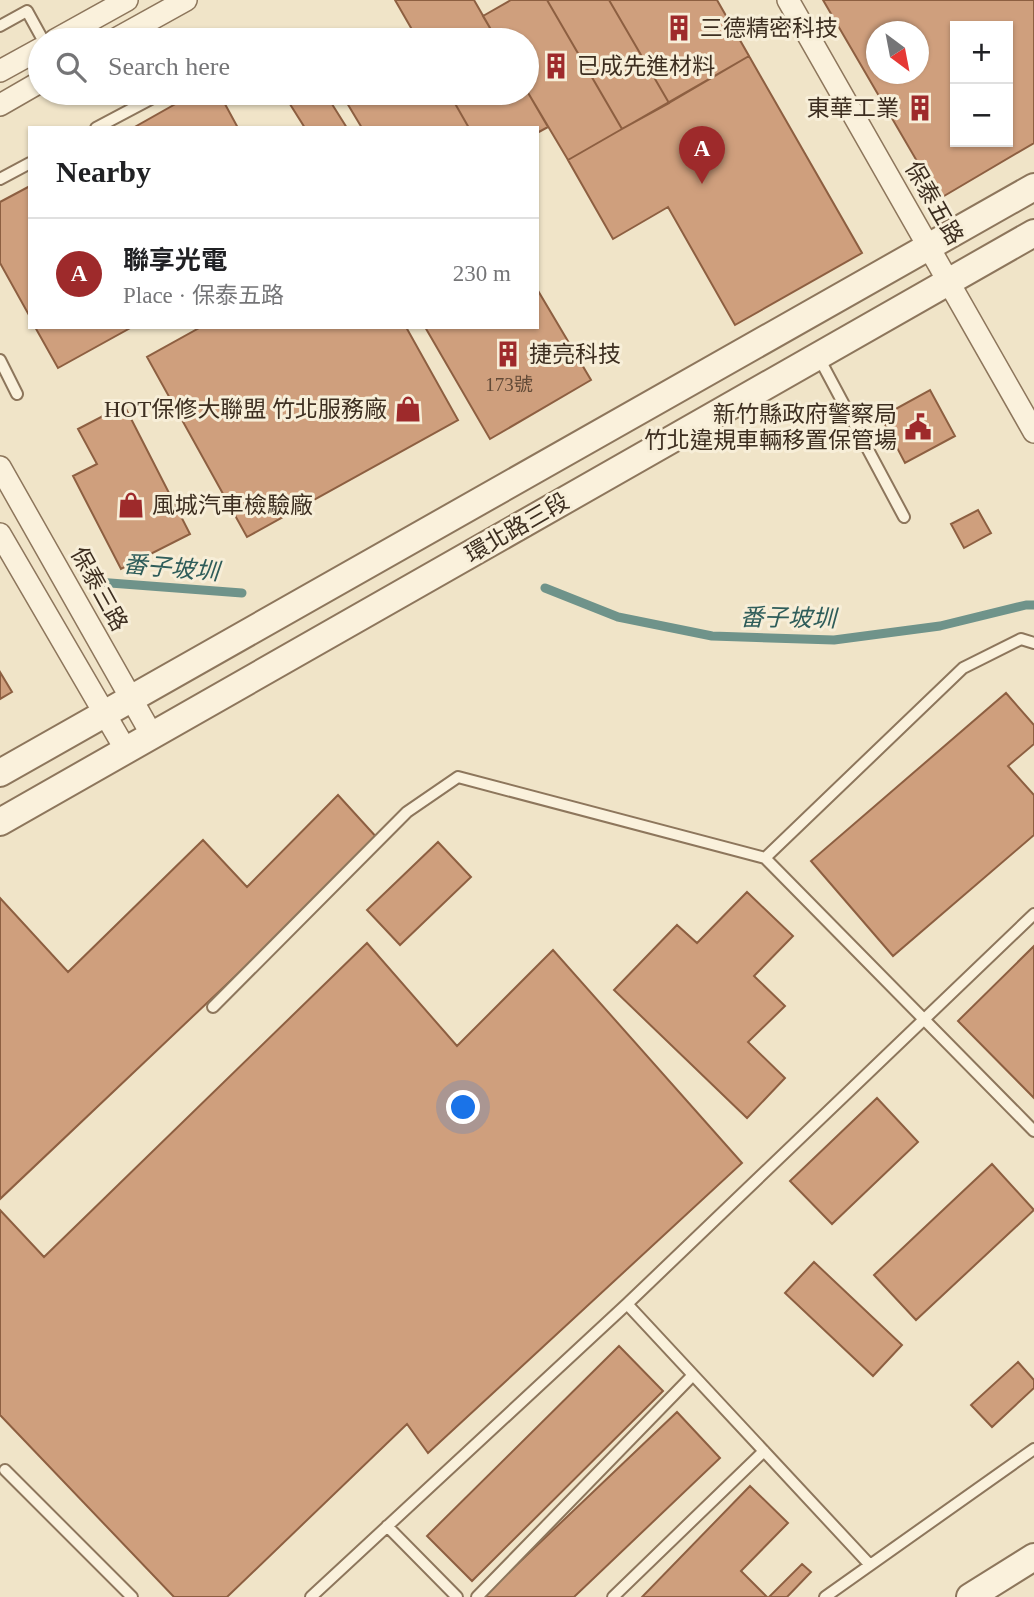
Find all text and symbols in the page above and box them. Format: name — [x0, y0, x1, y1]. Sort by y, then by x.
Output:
building icon: 三德精密科技 — [664, 13, 694, 43]
place label: 三德精密科技 — [700, 16, 838, 41]
north arrow — [866, 21, 929, 84]
map controls — [950, 21, 1013, 147]
button: + — [950, 21, 1013, 84]
search box — [28, 28, 539, 105]
icon: search — [52, 48, 90, 86]
building icon: 已成先進材料 — [541, 51, 571, 81]
text: Search here — [108, 52, 230, 81]
place label: 已成先進材料 — [577, 54, 715, 79]
button: − — [950, 84, 1013, 147]
building icon: 東華工業 — [905, 93, 935, 123]
place label: 東華工業 — [807, 96, 899, 121]
pin: A — [679, 126, 725, 184]
text: Nearby — [56, 155, 151, 188]
street label: 保泰五路 — [900, 157, 968, 249]
text: 聯享光電 — [123, 246, 227, 275]
text: A — [71, 261, 87, 286]
text: 230 m — [453, 261, 511, 286]
text: Place · 保泰五路 — [123, 283, 284, 308]
building icon: 捷亮科技 — [493, 339, 523, 369]
place label: 捷亮科技 — [529, 342, 621, 367]
house number: 173號 — [485, 374, 533, 395]
shop icon: HOT保修大聯盟 竹北服務廠 — [393, 394, 423, 424]
place label: HOT保修大聯盟 竹北服務廠 — [104, 397, 387, 422]
place label: 新竹縣政府警察局 竹北違規車輛移置保管場 — [644, 402, 897, 453]
public building icon: 新竹縣政府警察局 竹北違規車輛移置保管場 — [903, 412, 933, 442]
street label: 環北路三段 — [461, 488, 573, 568]
shop icon: 風城汽車檢驗廠 — [116, 490, 146, 520]
place label: 風城汽車檢驗廠 — [152, 493, 313, 518]
street label: 保泰三路 — [66, 543, 132, 635]
water label: 番子坡圳 — [122, 551, 223, 585]
water label: 番子坡圳 — [740, 604, 839, 632]
your location — [446, 1090, 480, 1124]

